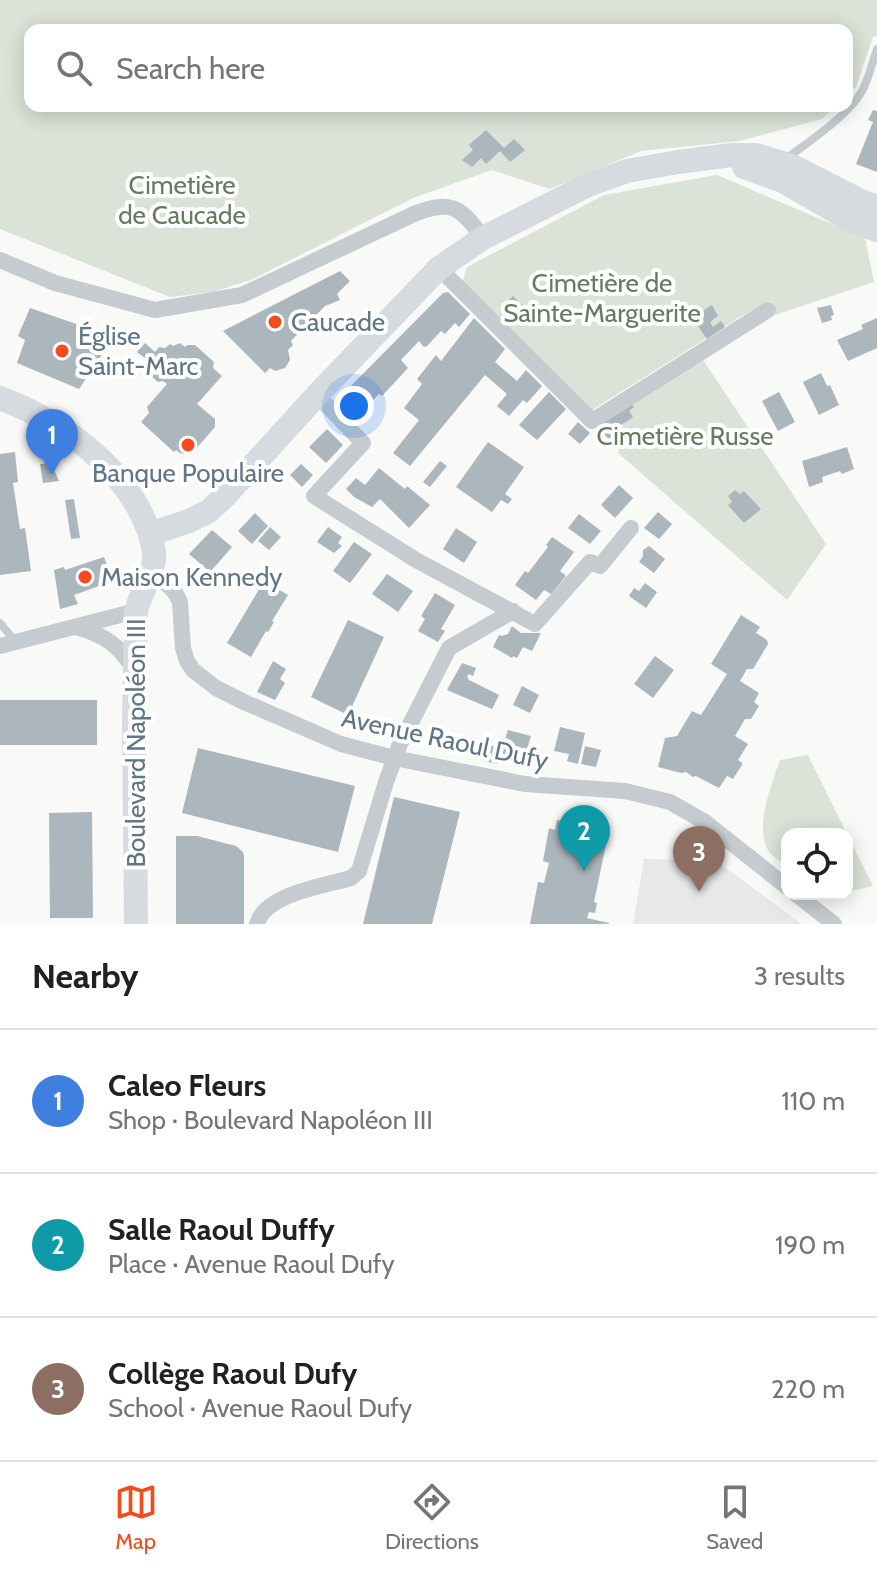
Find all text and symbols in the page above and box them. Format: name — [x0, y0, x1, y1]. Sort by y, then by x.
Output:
search box — [24, 24, 853, 112]
icon: search — [52, 46, 96, 90]
text: Search here — [116, 50, 265, 87]
park label: Cimetière de Caucade — [118, 169, 246, 231]
park label: Cimetière de Sainte-Marguerite — [503, 267, 701, 329]
place label: Caucade — [291, 306, 385, 338]
marker: Caucade — [266, 313, 284, 331]
place label: Église Saint-Marc — [78, 320, 199, 382]
marker: Église Saint-Marc — [53, 342, 71, 360]
your location — [334, 386, 374, 426]
pin: 1 — [26, 409, 78, 475]
park label: Cimetière Russe — [597, 420, 773, 452]
marker: Banque Populaire — [179, 436, 197, 454]
place label: Banque Populaire — [92, 457, 284, 489]
place label: Maison Kennedy — [101, 561, 282, 593]
marker: Maison Kennedy — [76, 568, 94, 586]
street label: Boulevard Napoléon III — [120, 618, 152, 868]
street label: Avenue Raoul Dufy — [339, 701, 551, 777]
pin: 2 — [558, 805, 610, 871]
pin: 3 — [673, 826, 725, 892]
map controls — [781, 828, 853, 900]
button: locate — [781, 828, 853, 900]
text: Nearby — [32, 955, 139, 997]
text: 3 results — [754, 960, 845, 992]
text: Caleo Fleurs — [108, 1067, 266, 1104]
text: 1 — [53, 1085, 63, 1117]
text: 110 m — [781, 1085, 845, 1117]
text: Shop · Boulevard Napoléon III — [108, 1104, 433, 1136]
text: Salle Raoul Duffy — [108, 1211, 335, 1248]
text: 2 — [51, 1229, 65, 1261]
text: 190 m — [775, 1229, 845, 1261]
text: Place · Avenue Raoul Dufy — [108, 1248, 395, 1280]
text: Collège Raoul Dufy — [108, 1355, 357, 1392]
text: 3 — [51, 1373, 65, 1405]
text: 220 m — [771, 1373, 845, 1405]
text: School · Avenue Raoul Dufy — [108, 1392, 412, 1424]
tab: Map — [114, 1480, 158, 1555]
tab: Directions — [385, 1480, 479, 1555]
tab: Saved — [706, 1480, 763, 1555]

